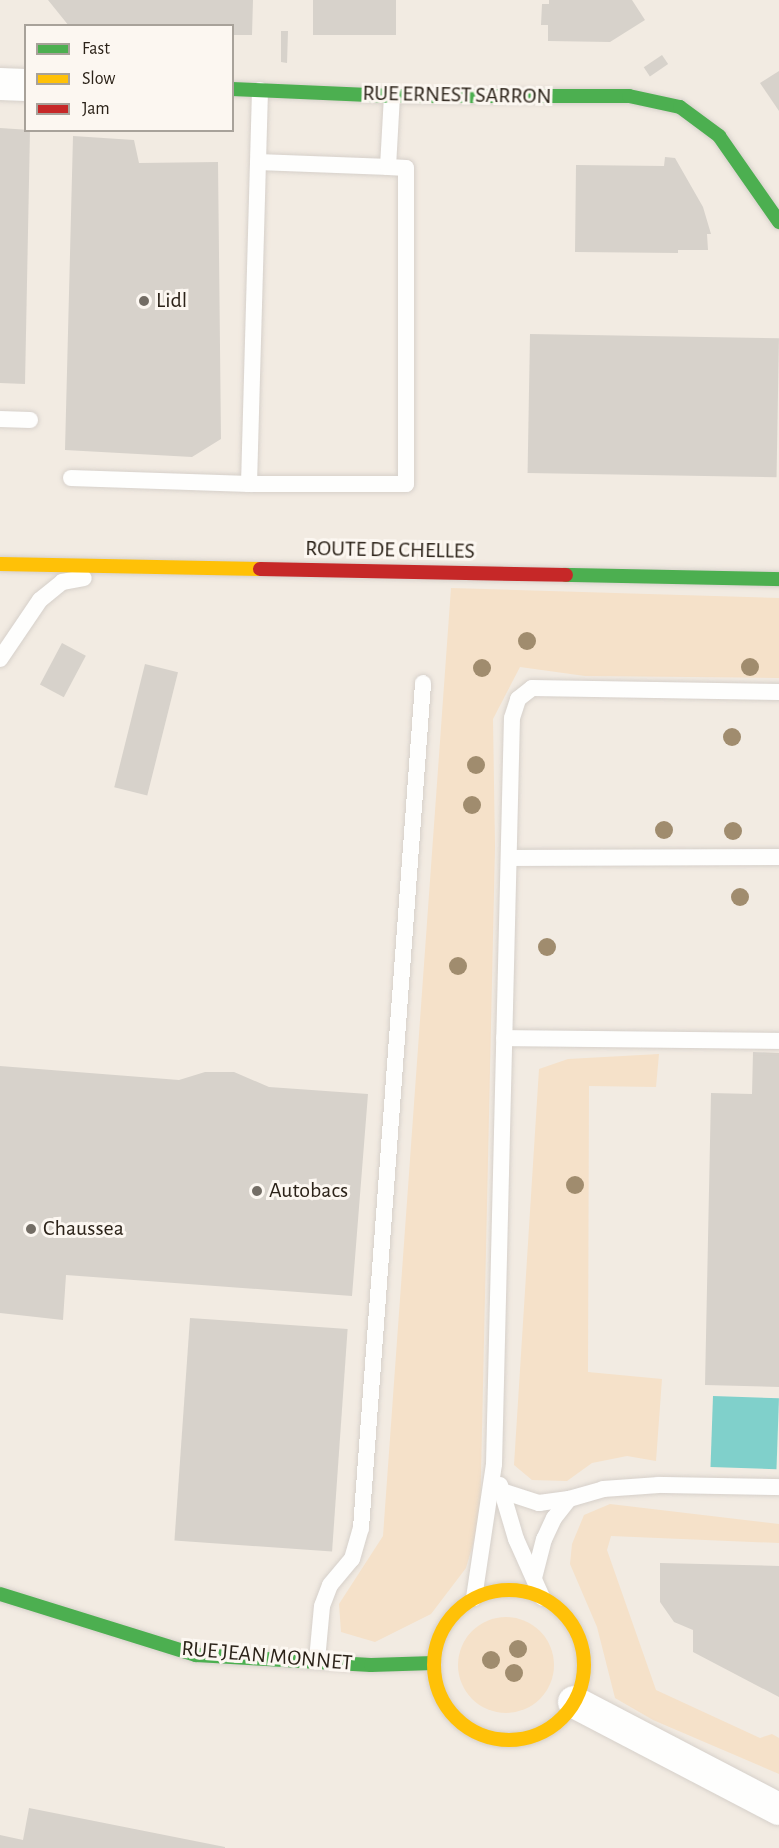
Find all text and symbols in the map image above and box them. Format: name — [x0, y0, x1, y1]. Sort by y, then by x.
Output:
legend — [24, 24, 234, 132]
text: Fast — [82, 40, 110, 58]
text: Slow — [82, 70, 115, 88]
street label: RUE ERNEST SARRON — [362, 80, 552, 110]
text: Jam — [82, 100, 110, 118]
place label: Lidl — [156, 288, 187, 314]
marker: Lidl — [137, 294, 151, 308]
street label: ROUTE DE CHELLES — [305, 535, 475, 565]
place label: Autobacs — [269, 1178, 348, 1204]
marker: Autobacs — [250, 1184, 264, 1198]
place label: Chaussea — [43, 1216, 124, 1242]
marker: Chaussea — [24, 1222, 38, 1236]
street label: RUE JEAN MONNET — [181, 1635, 353, 1677]

